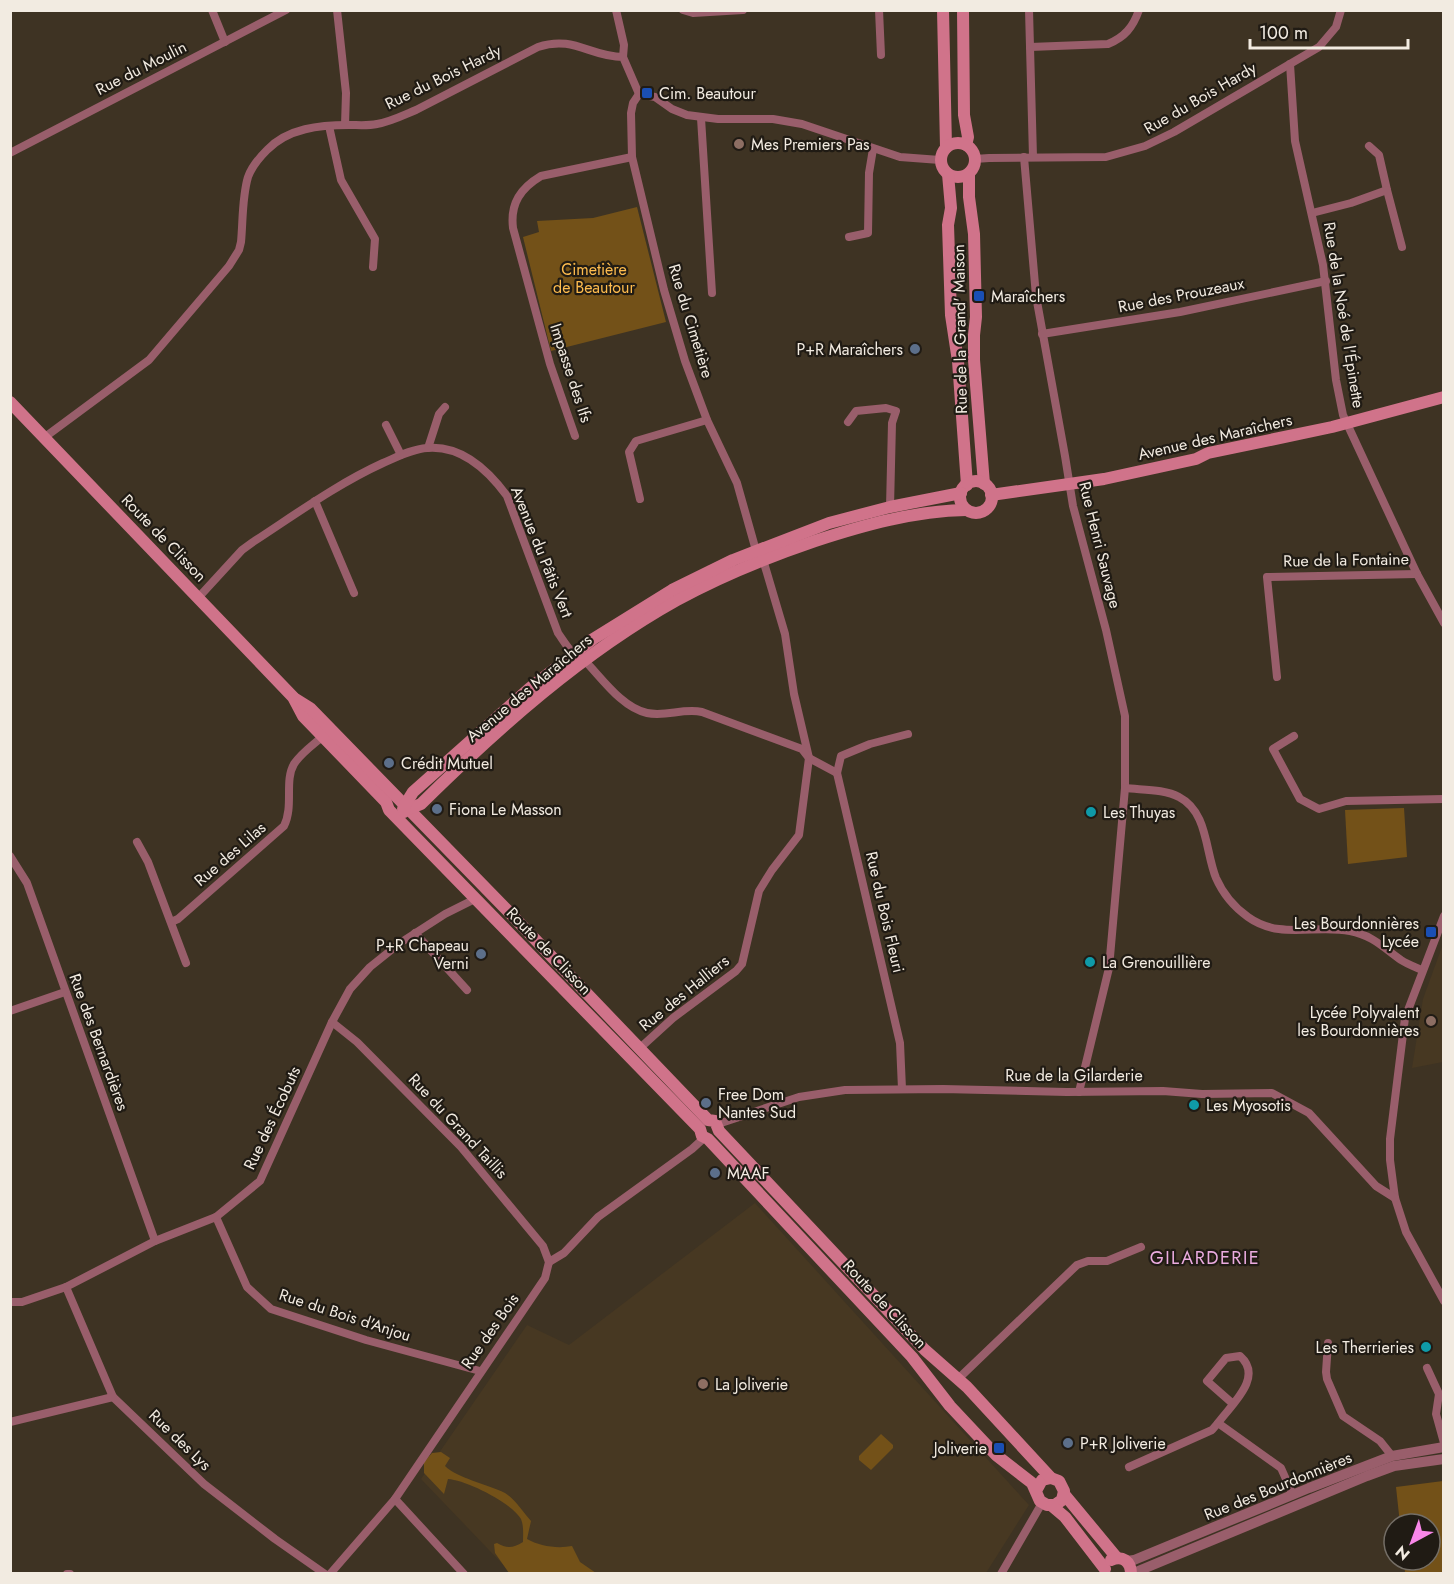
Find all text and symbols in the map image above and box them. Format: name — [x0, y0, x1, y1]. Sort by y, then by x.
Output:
scale bar — [1250, 12, 1408, 50]
text: 100 m — [1259, 20, 1308, 46]
street label: Rue du Moulin — [92, 35, 190, 101]
street label: Rue du Bois Hardy — [381, 38, 506, 115]
street label: Rue du Bois Hardy — [1139, 56, 1261, 140]
place label: Cim. Beautour — [659, 82, 756, 105]
marker: Cim. Beautour — [640, 86, 654, 100]
place label: Mes Premiers Pas — [751, 133, 869, 156]
marker: Mes Premiers Pas — [732, 137, 746, 151]
street label: Rue de la Noé de l'Épinette — [1318, 220, 1370, 410]
street label: Rue de la Grand' Maison — [947, 244, 973, 414]
park label: Cimetière de Beautour — [553, 258, 635, 299]
street label: Rue du Cimetière — [663, 261, 719, 381]
street label: Rue des Prouzeaux — [1116, 271, 1246, 319]
place label: Maraîchers — [991, 285, 1065, 308]
marker: Maraîchers — [972, 289, 986, 303]
street label: Impasse des Ifs — [544, 321, 598, 425]
place label: P+R Maraîchers — [796, 338, 903, 361]
marker: P+R Maraîchers — [908, 342, 922, 356]
street label: Avenue des Maraîchers — [1136, 408, 1294, 466]
street label: Rue Henri Sauvage — [1073, 479, 1127, 611]
street label: Avenue du Pâtis Vert — [505, 483, 579, 621]
street label: Route de Clisson — [116, 489, 212, 587]
street label: Rue de la Fontaine — [1283, 547, 1409, 573]
street label: Avenue des Maraîchers — [461, 629, 597, 747]
place label: Crédit Mutuel — [401, 752, 493, 775]
marker: Crédit Mutuel — [382, 756, 396, 770]
place label: Fiona Le Masson — [449, 798, 562, 821]
place label: Les Thuyas — [1103, 801, 1175, 824]
marker: Fiona Le Masson — [430, 802, 444, 816]
marker: Les Thuyas — [1084, 805, 1098, 819]
street label: Rue des Lilas — [189, 816, 271, 892]
street label: Rue du Bois Fleuri — [860, 849, 910, 975]
street label: Route de Clisson — [501, 902, 597, 1000]
place label: Les Bourdonnières Lycée — [1294, 912, 1419, 953]
marker: Les Bourdonnières Lycée — [1424, 925, 1438, 939]
place label: P+R Chapeau Verni — [376, 934, 469, 975]
marker: P+R Chapeau Verni — [474, 947, 488, 961]
street label: Rue des Halliers — [634, 949, 734, 1037]
place label: La Grenouillière — [1102, 951, 1211, 974]
marker: La Grenouillière — [1083, 955, 1097, 969]
street label: Rue des Bernardières — [63, 970, 135, 1114]
place label: Lycée Polyvalent les Bourdonnières — [1297, 1001, 1419, 1042]
marker: Lycée Polyvalent les Bourdonnières — [1424, 1014, 1438, 1028]
street label: Rue des Écobuts — [238, 1062, 306, 1174]
street label: Rue de la Gilarderie — [1005, 1064, 1143, 1087]
street label: Rue du Grand Taillis — [403, 1068, 513, 1184]
place label: Free Dom Nantes Sud — [718, 1083, 796, 1124]
place label: Les Myosotis — [1206, 1094, 1291, 1117]
marker: Free Dom Nantes Sud — [699, 1096, 713, 1110]
marker: Les Myosotis — [1187, 1098, 1201, 1112]
place label: MAAF — [727, 1162, 770, 1185]
marker: MAAF — [708, 1166, 722, 1180]
district label: GILARDERIE — [1150, 1245, 1260, 1271]
street label: Route de Clisson — [838, 1254, 932, 1354]
street label: Rue du Bois d'Anjou — [276, 1283, 414, 1347]
street label: Rue des Bois — [456, 1289, 524, 1373]
place label: Les Therrieries — [1316, 1336, 1414, 1359]
marker: Les Therrieries — [1419, 1340, 1433, 1354]
place label: La Joliverie — [715, 1373, 788, 1396]
marker: La Joliverie — [696, 1377, 710, 1391]
street label: Rue des Lys — [144, 1404, 216, 1476]
place label: P+R Joliverie — [1080, 1432, 1166, 1455]
marker: P+R Joliverie — [1061, 1436, 1075, 1450]
place label: Joliverie — [932, 1437, 987, 1460]
marker: Joliverie — [992, 1441, 1006, 1455]
street label: Rue des Bourdonnières — [1201, 1446, 1355, 1526]
north arrow — [1382, 1512, 1442, 1572]
text: N — [1390, 1540, 1415, 1566]

